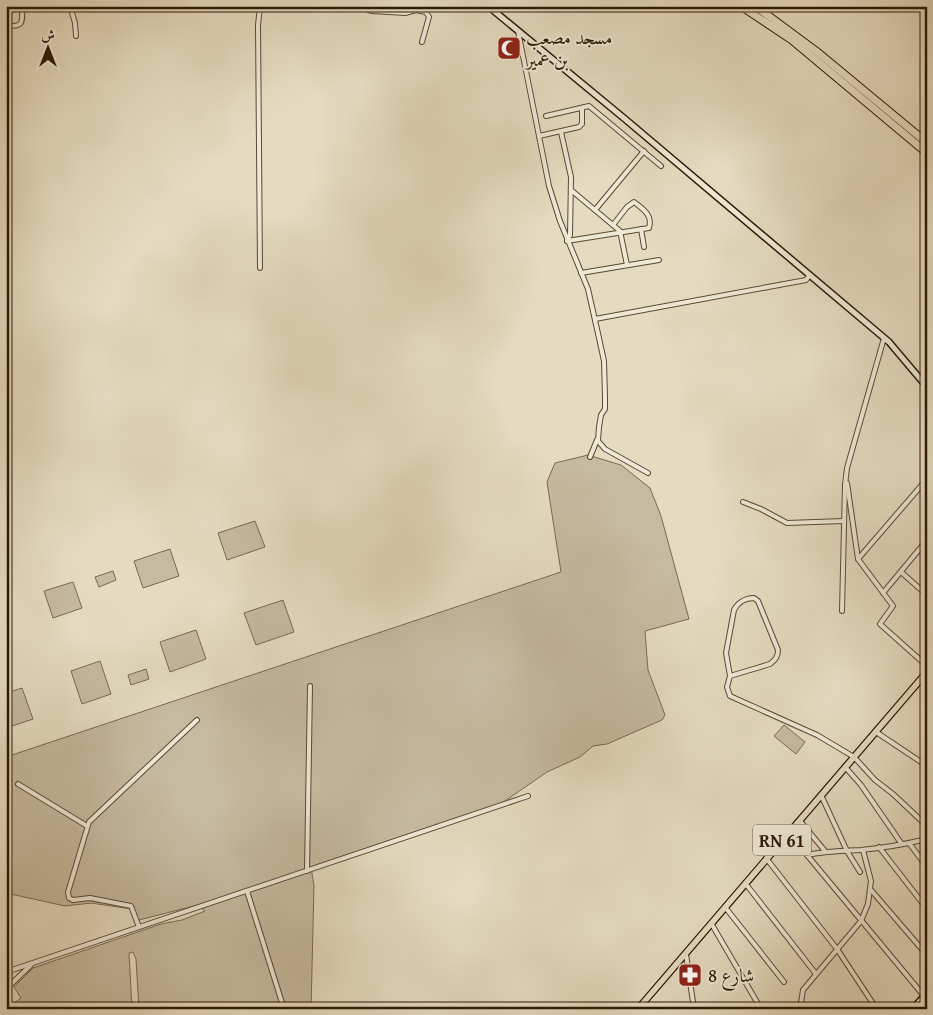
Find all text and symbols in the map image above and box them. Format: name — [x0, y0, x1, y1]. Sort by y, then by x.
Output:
north arrow — [22, 22, 72, 72]
place label: مسجد مصعب بن عمير — [524, 23, 612, 73]
text: ش — [41, 25, 55, 45]
mosque icon: مسجد مصعب بن عمير — [496, 35, 522, 61]
road number: RN 61 — [753, 824, 811, 856]
place label: شارع 8 — [708, 961, 754, 991]
pharmacy icon: شارع 8 — [677, 962, 703, 988]

